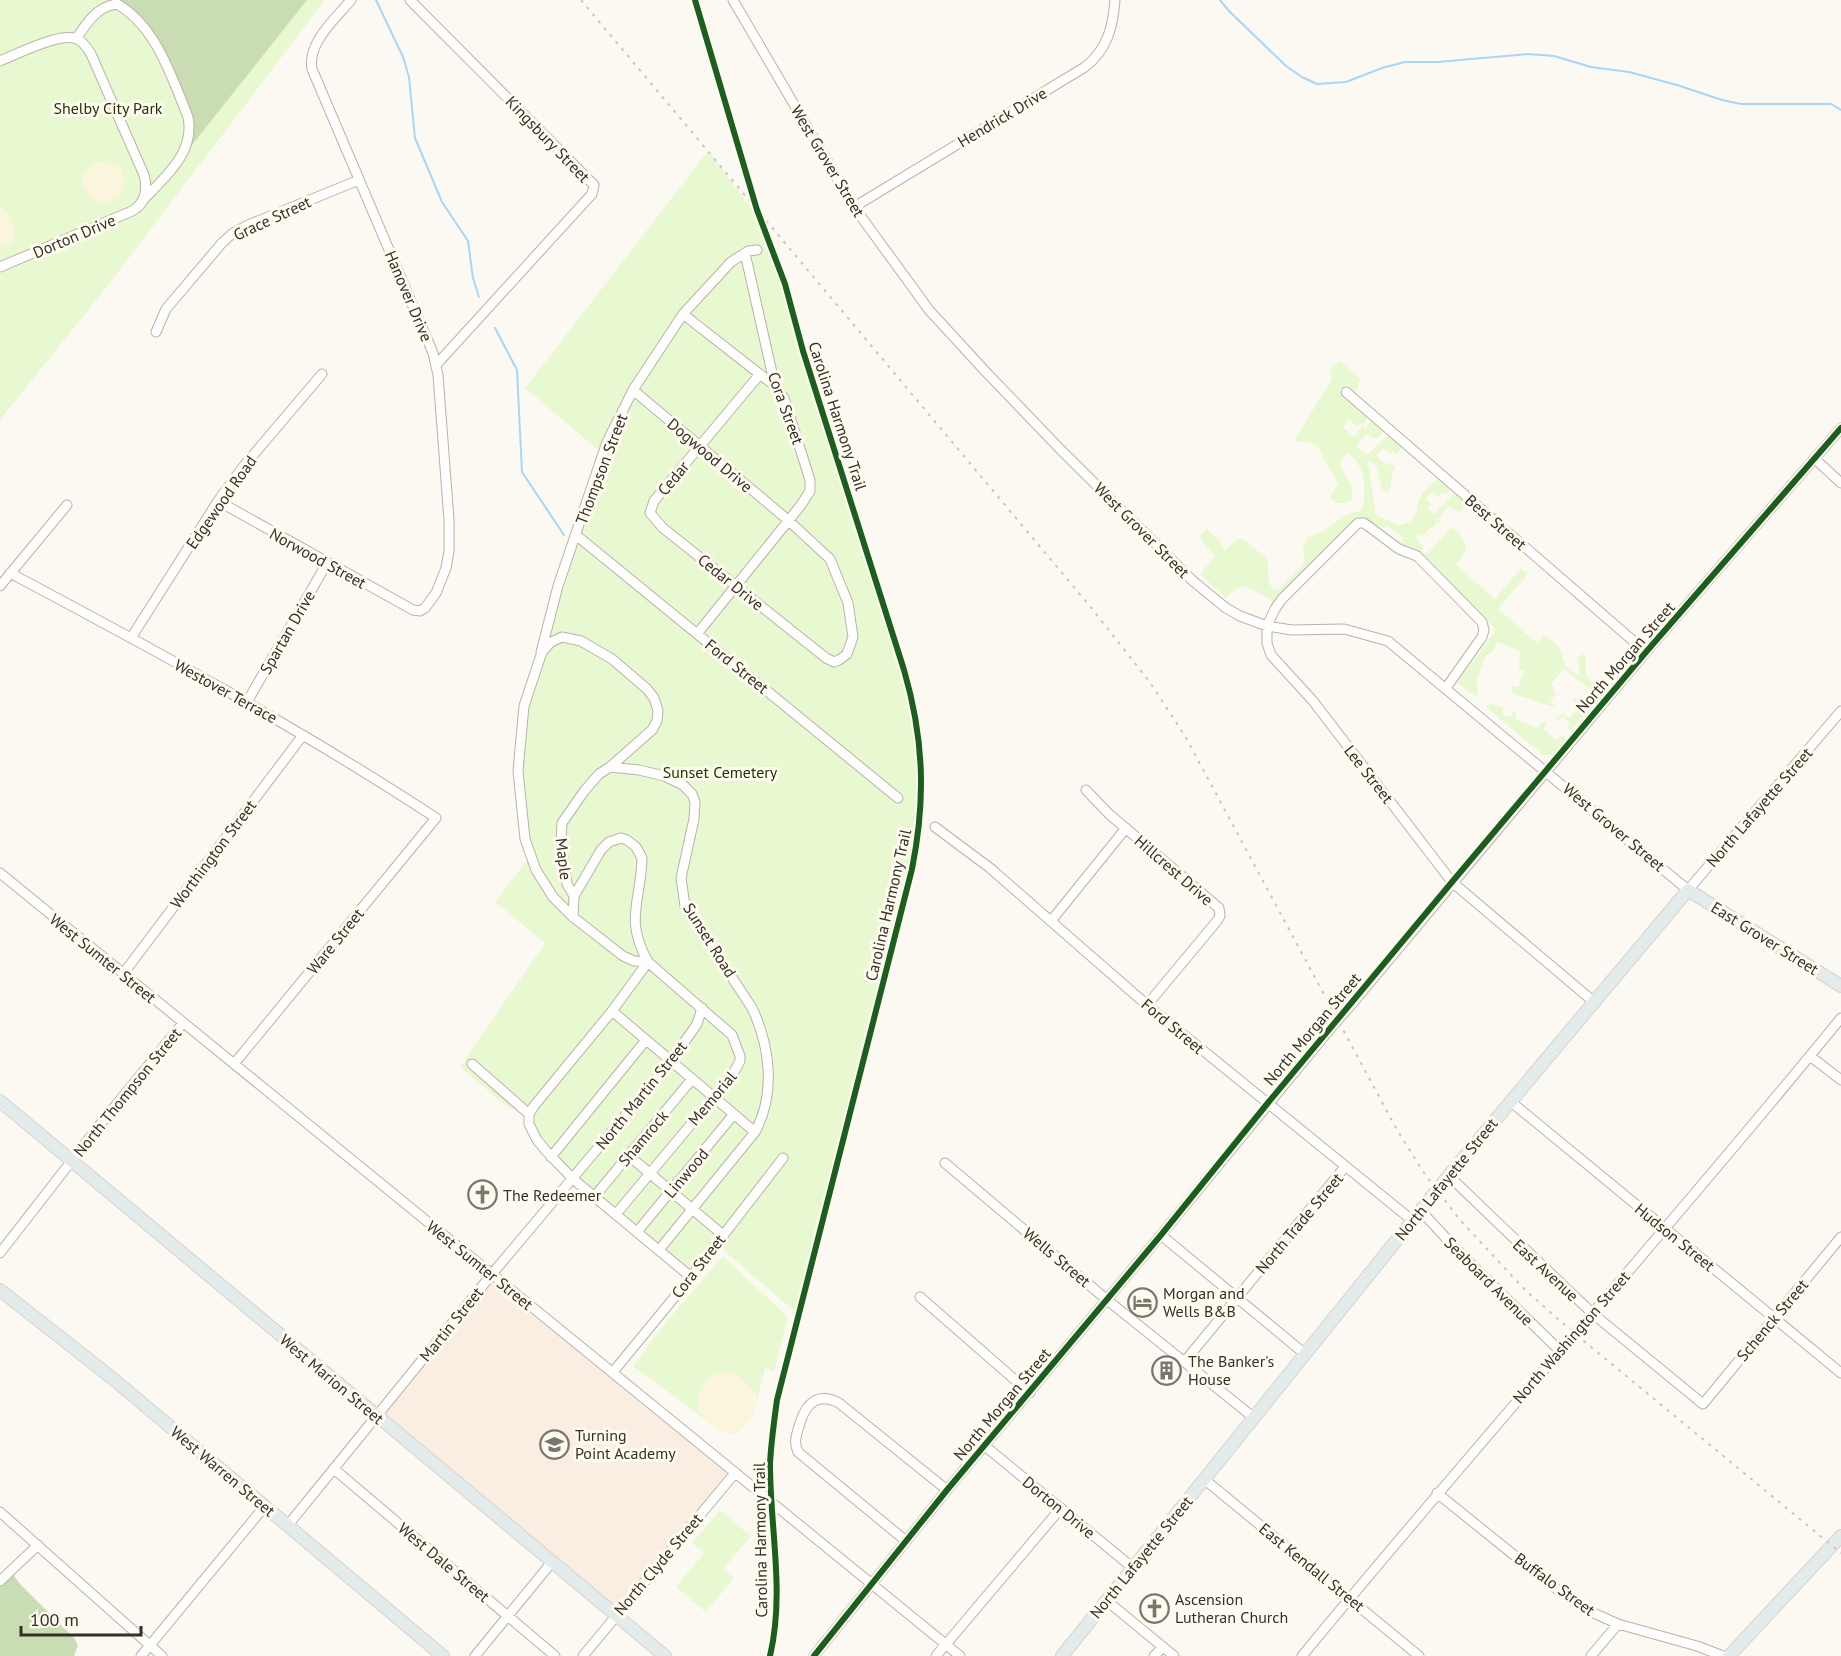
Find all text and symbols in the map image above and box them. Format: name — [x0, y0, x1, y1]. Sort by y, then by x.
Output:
street label: Hendrick Drive — [954, 83, 1050, 151]
street label: Kingsbury Street — [502, 91, 595, 187]
park label: Shelby City Park — [53, 98, 163, 118]
street label: West Grover Street — [787, 101, 870, 221]
street label: Grace Street — [230, 191, 314, 245]
street label: Dorton Drive — [30, 210, 118, 262]
street label: Hanover Drive — [381, 247, 437, 345]
street label: Carolina Harmony Trail — [804, 339, 872, 493]
street label: Cora Street — [764, 369, 809, 448]
street label: Thompson Street — [571, 410, 632, 527]
street label: Dogwood Drive — [663, 414, 757, 496]
street label: Edgewood Road — [181, 452, 261, 552]
street label: Cedar — [653, 456, 693, 499]
street label: West Grover Street — [1090, 478, 1194, 582]
street label: Best Street — [1461, 490, 1531, 554]
street label: Norwood Street — [266, 523, 370, 593]
street label: Cedar Drive — [694, 549, 768, 615]
street label: Spartan Drive — [255, 587, 319, 677]
street label: North Morgan Street — [1571, 597, 1679, 717]
street label: Ford Street — [701, 634, 773, 698]
street label: Westover Terrace — [171, 654, 281, 728]
street label: Lee Street — [1340, 741, 1398, 808]
street label: North Lafayette Street — [1702, 743, 1817, 871]
park label: Sunset Cemetery — [663, 762, 778, 782]
street label: West Grover Street — [1559, 779, 1670, 876]
street label: Worthington Street — [166, 795, 261, 912]
street label: Carolina Harmony Trail — [861, 827, 915, 983]
street label: Hillcrest Drive — [1131, 830, 1217, 910]
street label: Maple — [552, 837, 576, 881]
street label: East Grover Street — [1708, 897, 1823, 979]
street label: Sunset Road — [679, 899, 741, 981]
street label: Ware Street — [302, 903, 368, 978]
street label: West Sumter Street — [46, 909, 161, 1007]
street label: North Morgan Street — [1259, 968, 1365, 1089]
street label: Ford Street — [1137, 994, 1209, 1058]
street label: North Thompson Street — [69, 1023, 186, 1161]
street label: North Martin Street — [591, 1036, 691, 1153]
street label: Memorial — [684, 1067, 741, 1129]
street label: Shamrock — [614, 1106, 672, 1170]
street label: North Lafayette Street — [1390, 1113, 1502, 1244]
street label: Linwood — [659, 1144, 713, 1202]
street label: North Trade Street — [1251, 1168, 1347, 1278]
church icon: The Redeemer — [466, 1179, 498, 1211]
place label: The Redeemer — [503, 1185, 602, 1205]
street label: Hudson Street — [1631, 1199, 1720, 1276]
street label: West Sumter Street — [423, 1216, 538, 1314]
street label: Wells Street — [1019, 1223, 1095, 1291]
street label: Cora Street — [667, 1230, 730, 1302]
street label: Seaboard Avenue — [1440, 1232, 1538, 1330]
street label: East Avenue — [1509, 1235, 1583, 1305]
street label: North Washington Street — [1508, 1266, 1634, 1407]
street label: Schenck Street — [1732, 1274, 1812, 1365]
street label: Martin Street — [415, 1282, 487, 1365]
place label: Morgan and Wells B&B — [1163, 1283, 1245, 1321]
hotel icon: Morgan and Wells B&B — [1126, 1286, 1158, 1318]
street label: West Marion Street — [276, 1330, 389, 1429]
street label: North Morgan Street — [949, 1343, 1055, 1464]
place label: The Banker's House — [1188, 1351, 1275, 1389]
building icon: The Banker's House — [1151, 1354, 1183, 1386]
street label: West Warren Street — [167, 1421, 280, 1521]
place label: Turning Point Academy — [575, 1425, 676, 1463]
school or university icon: Turning Point Academy — [538, 1428, 570, 1460]
street label: Carolina Harmony Trail — [749, 1462, 771, 1618]
street label: Dorton Drive — [1019, 1472, 1099, 1542]
street label: North Lafayette Street — [1085, 1491, 1197, 1622]
street label: North Clyde Street — [610, 1509, 707, 1619]
street label: West Dale Street — [394, 1518, 494, 1606]
street label: East Kendall Street — [1255, 1518, 1369, 1616]
street label: Buffalo Street — [1511, 1548, 1600, 1620]
place label: Ascension Lutheran Church — [1175, 1589, 1288, 1627]
church icon: Ascension Lutheran Church — [1138, 1592, 1170, 1624]
scale bar — [21, 1599, 141, 1637]
text: 100 m — [30, 1608, 79, 1631]

